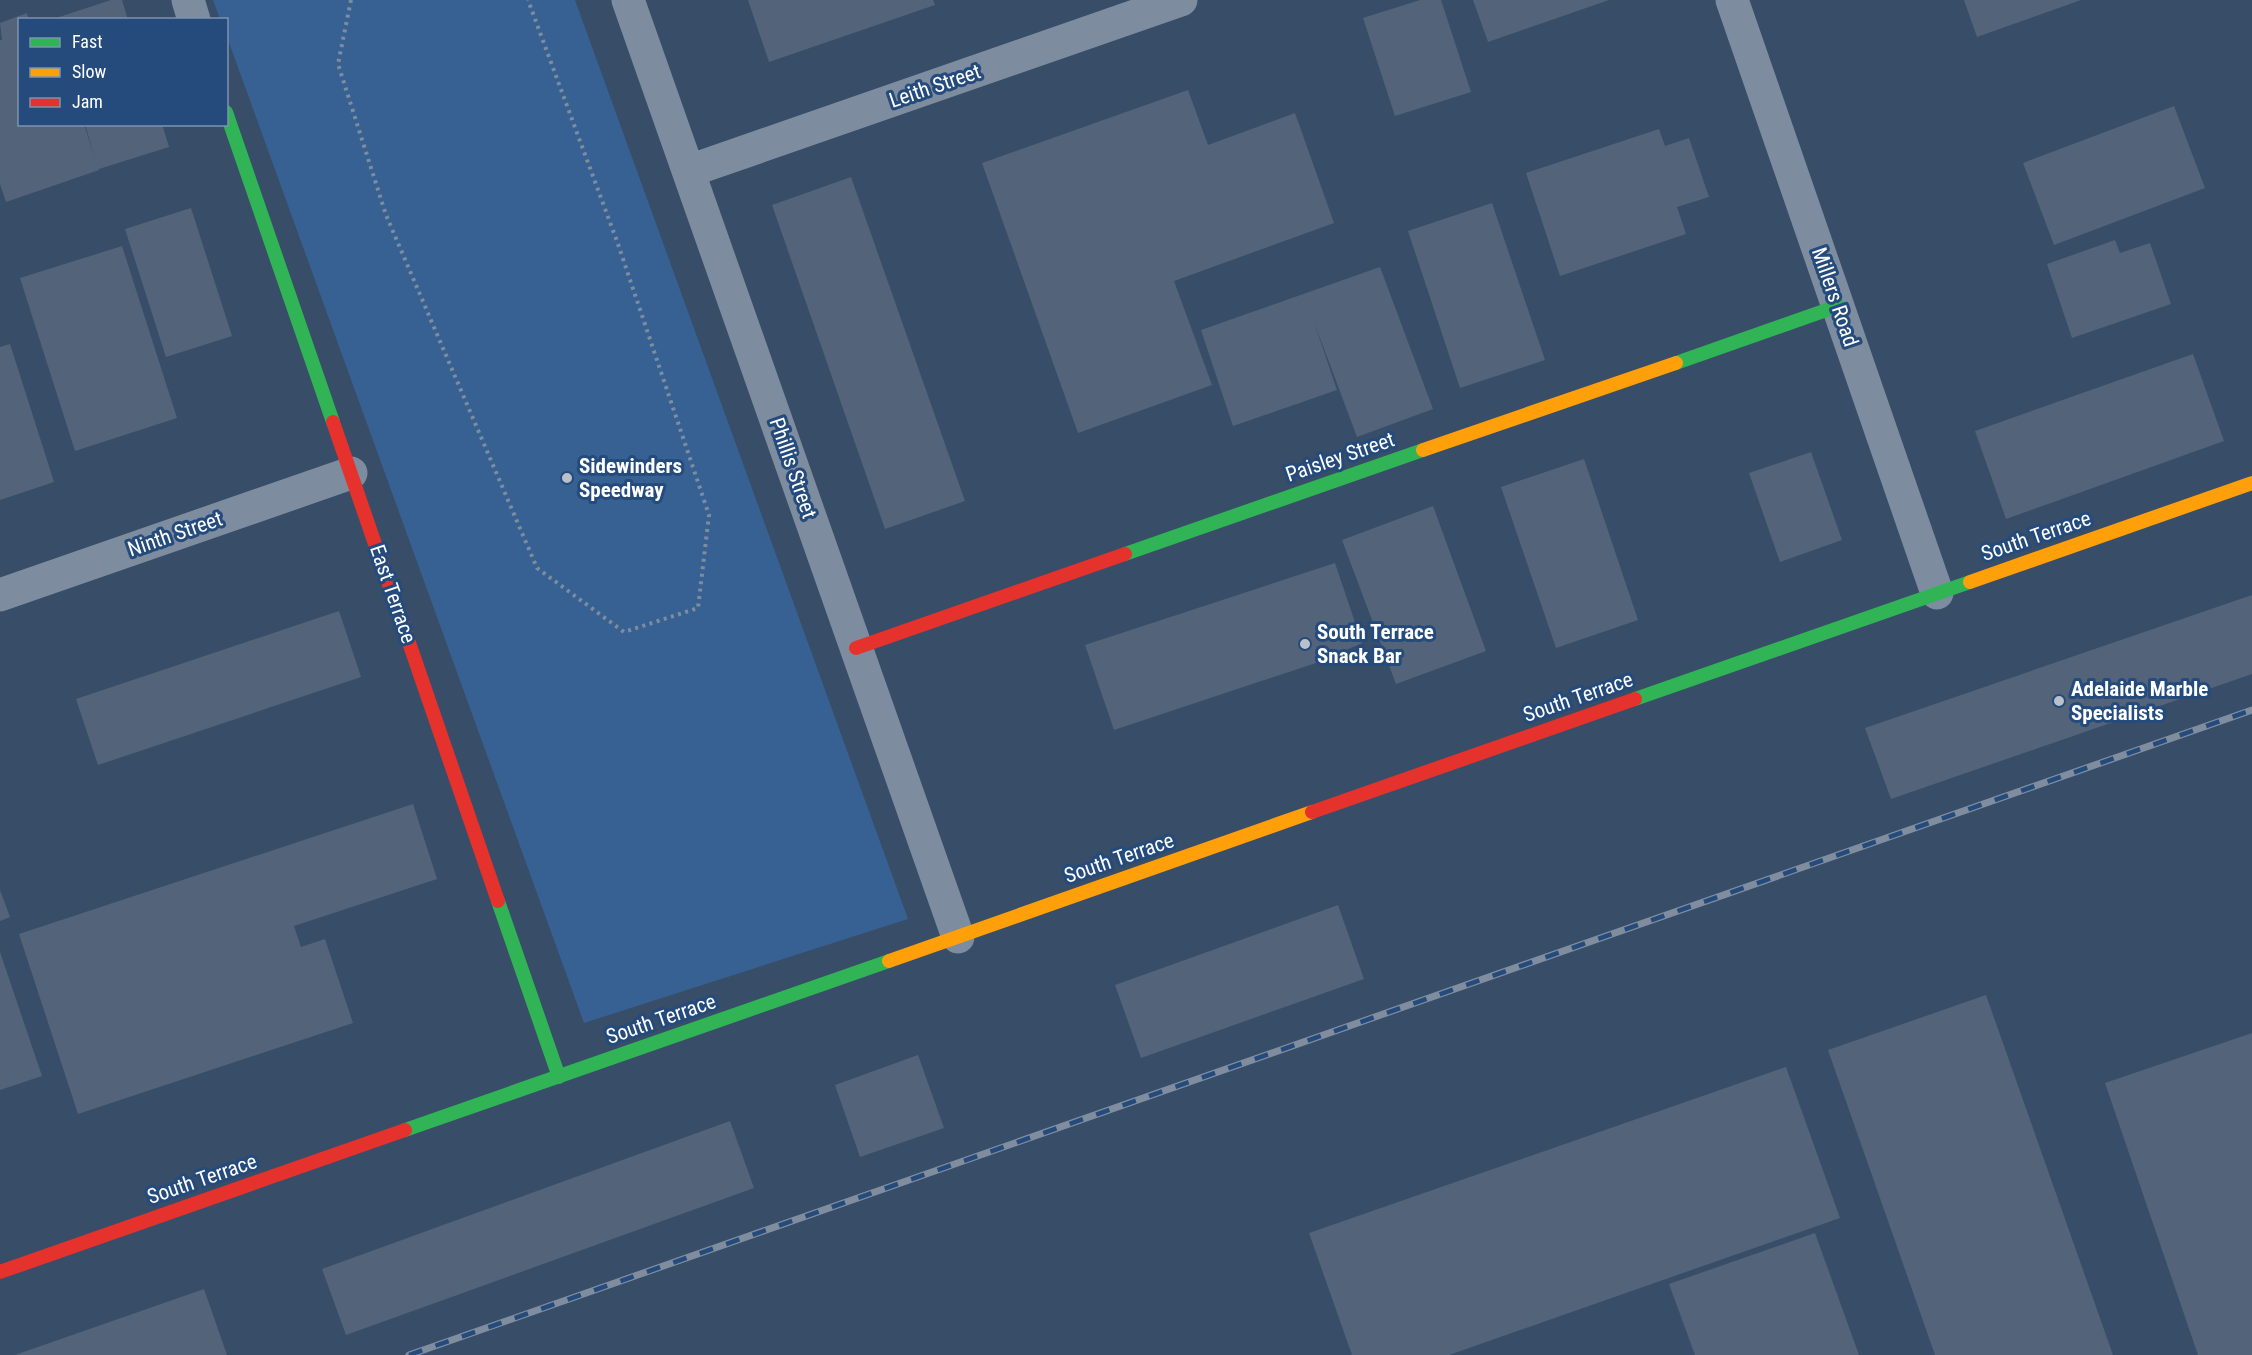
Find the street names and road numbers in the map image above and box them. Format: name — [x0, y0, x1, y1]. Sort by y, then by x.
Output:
street label: Leith Street — [886, 59, 984, 113]
street label: Millers Road — [1807, 244, 1863, 350]
street label: Phillis Street — [765, 415, 821, 521]
street label: Paisley Street — [1283, 427, 1397, 487]
street label: South Terrace — [1978, 506, 2094, 566]
street label: Ninth Street — [125, 507, 225, 561]
street label: East Terrace — [365, 542, 421, 646]
street label: South Terrace — [1520, 667, 1636, 727]
street label: South Terrace — [1061, 828, 1177, 888]
street label: South Terrace — [603, 989, 719, 1049]
street label: South Terrace — [144, 1149, 260, 1209]

